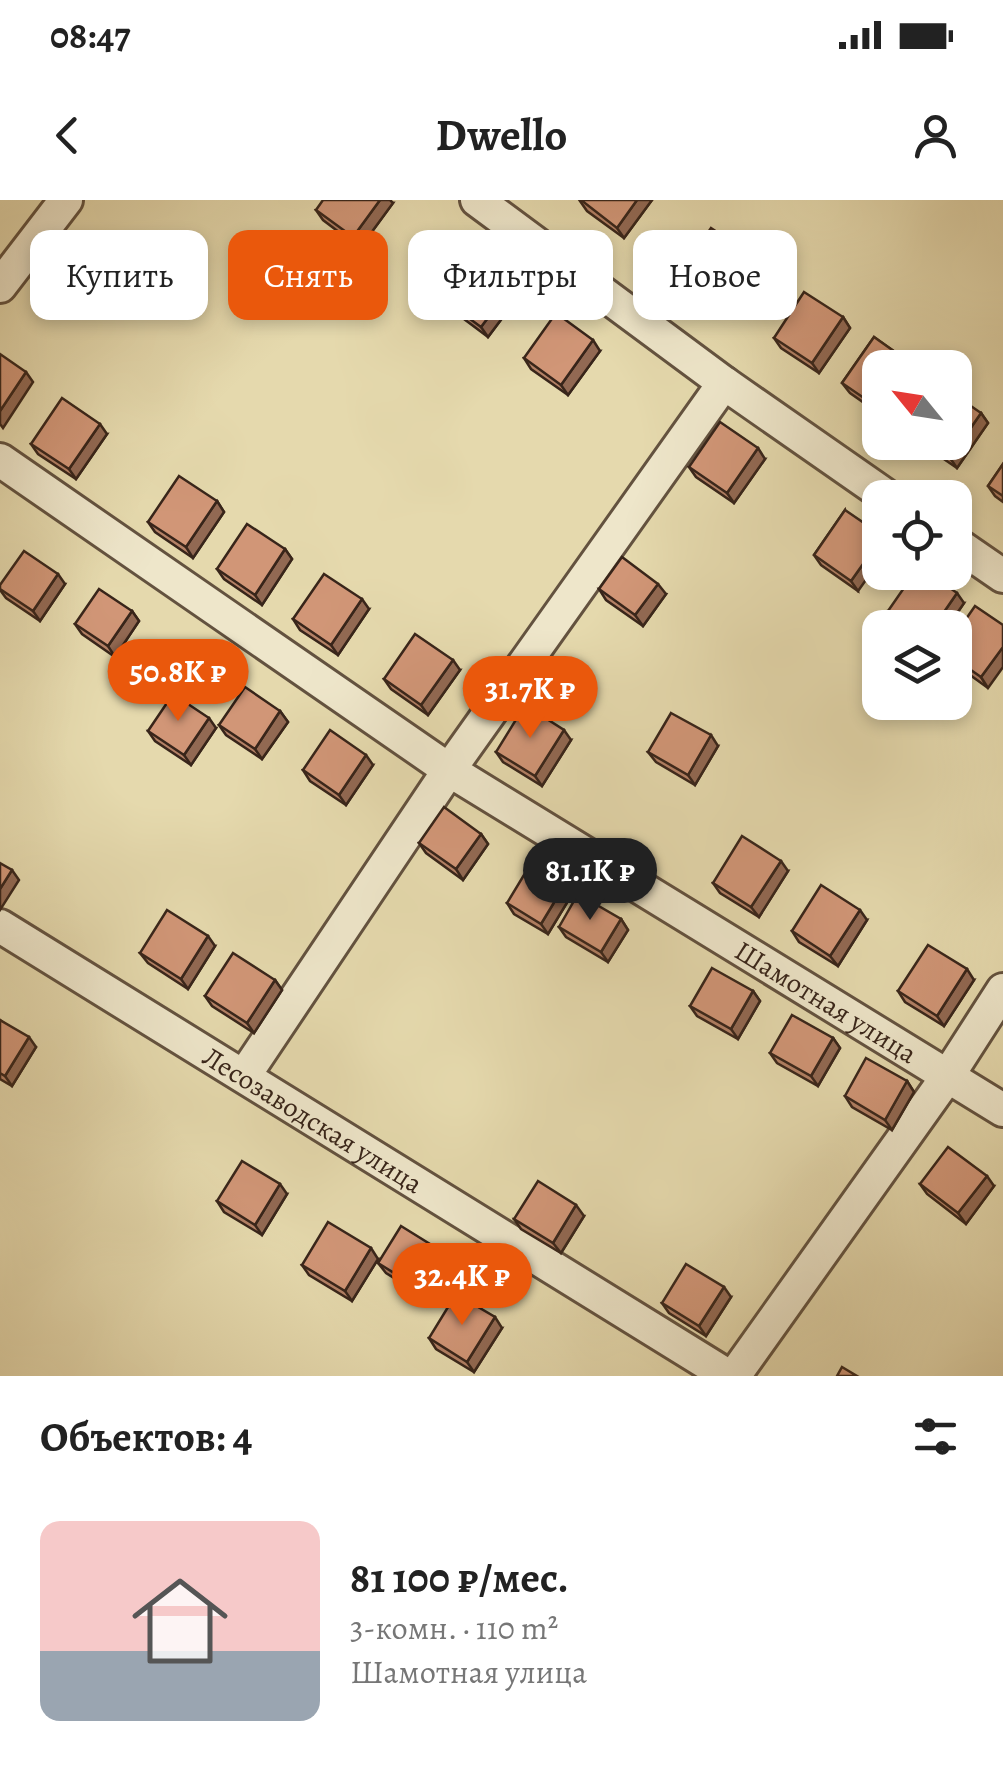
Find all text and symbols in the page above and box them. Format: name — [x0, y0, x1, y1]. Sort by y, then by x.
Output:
text: 08:47 — [50, 9, 130, 61]
text: Dwello — [436, 104, 567, 166]
icon: back — [40, 108, 95, 163]
icon: person — [908, 108, 963, 163]
chip: Купить — [30, 230, 208, 320]
chip: Снять — [228, 230, 388, 320]
chip: Фильтры — [408, 230, 613, 320]
chip: Новое — [633, 230, 797, 320]
north arrow — [862, 350, 972, 460]
map controls — [862, 350, 972, 720]
button: locate — [862, 480, 972, 590]
button: layers — [862, 610, 972, 720]
pin: 50.8K ₽ — [86, 639, 270, 724]
text: 50.8K ₽ — [130, 649, 226, 693]
pin: 31.7K ₽ — [438, 656, 622, 741]
text: 31.7K ₽ — [485, 666, 575, 710]
pin: 81.1K ₽ — [498, 838, 682, 923]
text: 81.1K ₽ — [545, 848, 635, 892]
street label: Шамотная улица — [727, 932, 924, 1073]
street label: Лесозаводская улица — [195, 1038, 430, 1203]
pin: 32.4K ₽ — [370, 1243, 554, 1328]
text: 32.4K ₽ — [414, 1253, 510, 1297]
text: Объектов: 4 — [40, 1408, 252, 1465]
icon: filters — [908, 1409, 963, 1464]
text: 81 100 ₽/мес. — [350, 1549, 569, 1606]
icon: home — [120, 1561, 240, 1681]
text: 3-комн. · 110 m² — [350, 1606, 558, 1650]
text: Шамотная улица — [350, 1650, 587, 1694]

